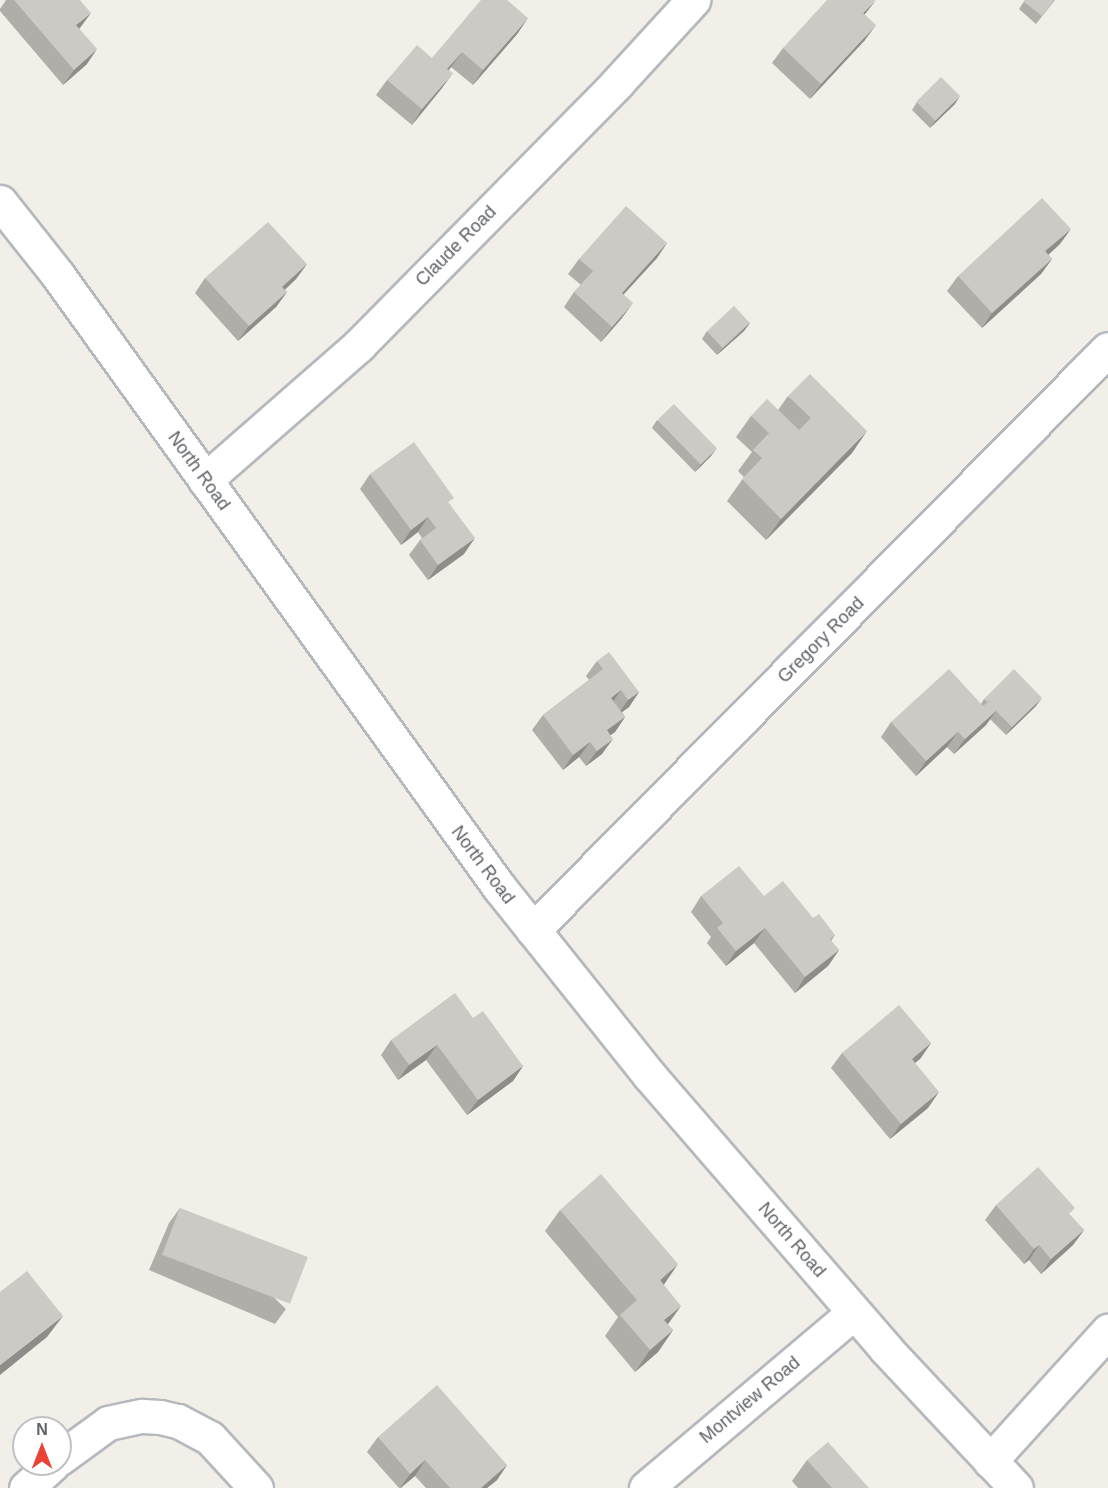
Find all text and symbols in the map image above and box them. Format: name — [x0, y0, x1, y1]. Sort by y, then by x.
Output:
street label: Claude Road — [411, 201, 501, 291]
street label: North Road — [163, 427, 235, 515]
street label: Gregory Road — [773, 592, 869, 688]
street label: North Road — [447, 822, 519, 908]
street label: North Road — [754, 1198, 830, 1282]
street label: Montview Road — [696, 1352, 804, 1448]
north arrow — [12, 1416, 72, 1476]
text: N — [36, 1421, 48, 1438]

